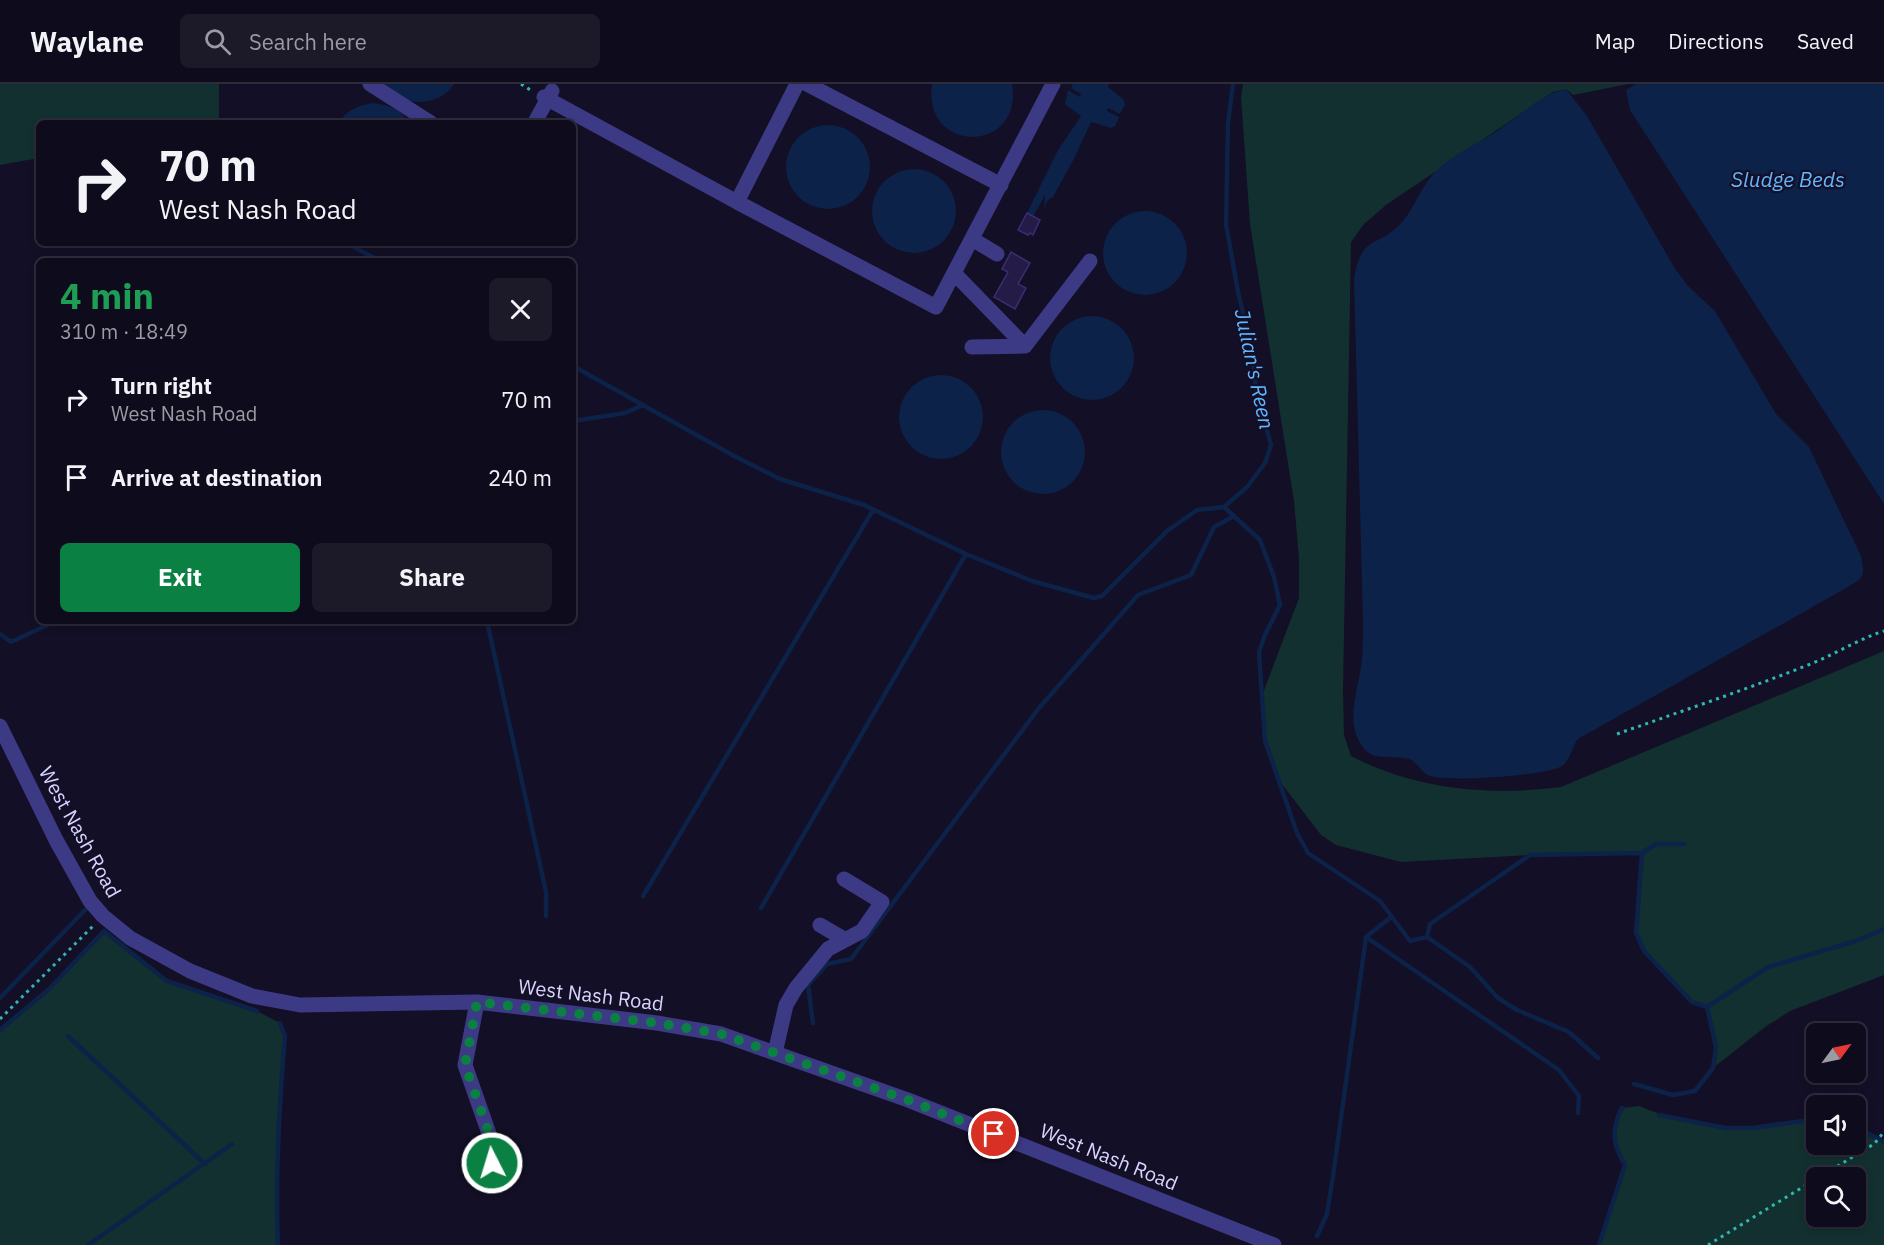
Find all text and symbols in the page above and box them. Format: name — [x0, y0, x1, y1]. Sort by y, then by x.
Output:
search box — [180, 14, 600, 68]
text: Waylane — [30, 23, 144, 60]
icon: search — [201, 25, 234, 58]
text: Search here — [249, 27, 367, 56]
text: Map — [1595, 27, 1635, 55]
text: Directions — [1668, 27, 1764, 55]
text: Saved — [1797, 27, 1854, 55]
text: 70 m — [159, 138, 257, 193]
icon: right — [60, 144, 138, 222]
water label: Sludge Beds — [1731, 165, 1845, 193]
text: West Nash Road — [159, 191, 357, 226]
text: 4 min — [60, 272, 154, 319]
button: close — [489, 278, 552, 341]
water label: Julian's Reen — [1229, 306, 1281, 432]
text: 310 m · 18:49 — [60, 318, 188, 345]
text: Turn right — [111, 371, 212, 400]
icon: right — [60, 383, 93, 416]
text: 70 m — [501, 385, 552, 414]
text: West Nash Road — [111, 400, 257, 427]
icon: arrive — [60, 461, 93, 494]
text: Arrive at destination — [111, 463, 322, 492]
text: 240 m — [488, 463, 552, 492]
button: Exit — [60, 543, 300, 612]
button: Share — [312, 543, 552, 612]
street label: West Nash Road — [33, 761, 128, 902]
street label: West Nash Road — [517, 972, 665, 1017]
north arrow — [1806, 1023, 1866, 1083]
map controls — [1806, 1023, 1866, 1227]
button: sound — [1806, 1095, 1866, 1155]
pin — [968, 1108, 1019, 1159]
icon: arrive — [977, 1117, 1010, 1150]
street label: West Nash Road — [1036, 1117, 1182, 1196]
position arrow — [460, 1131, 524, 1195]
button: search — [1806, 1167, 1866, 1227]

